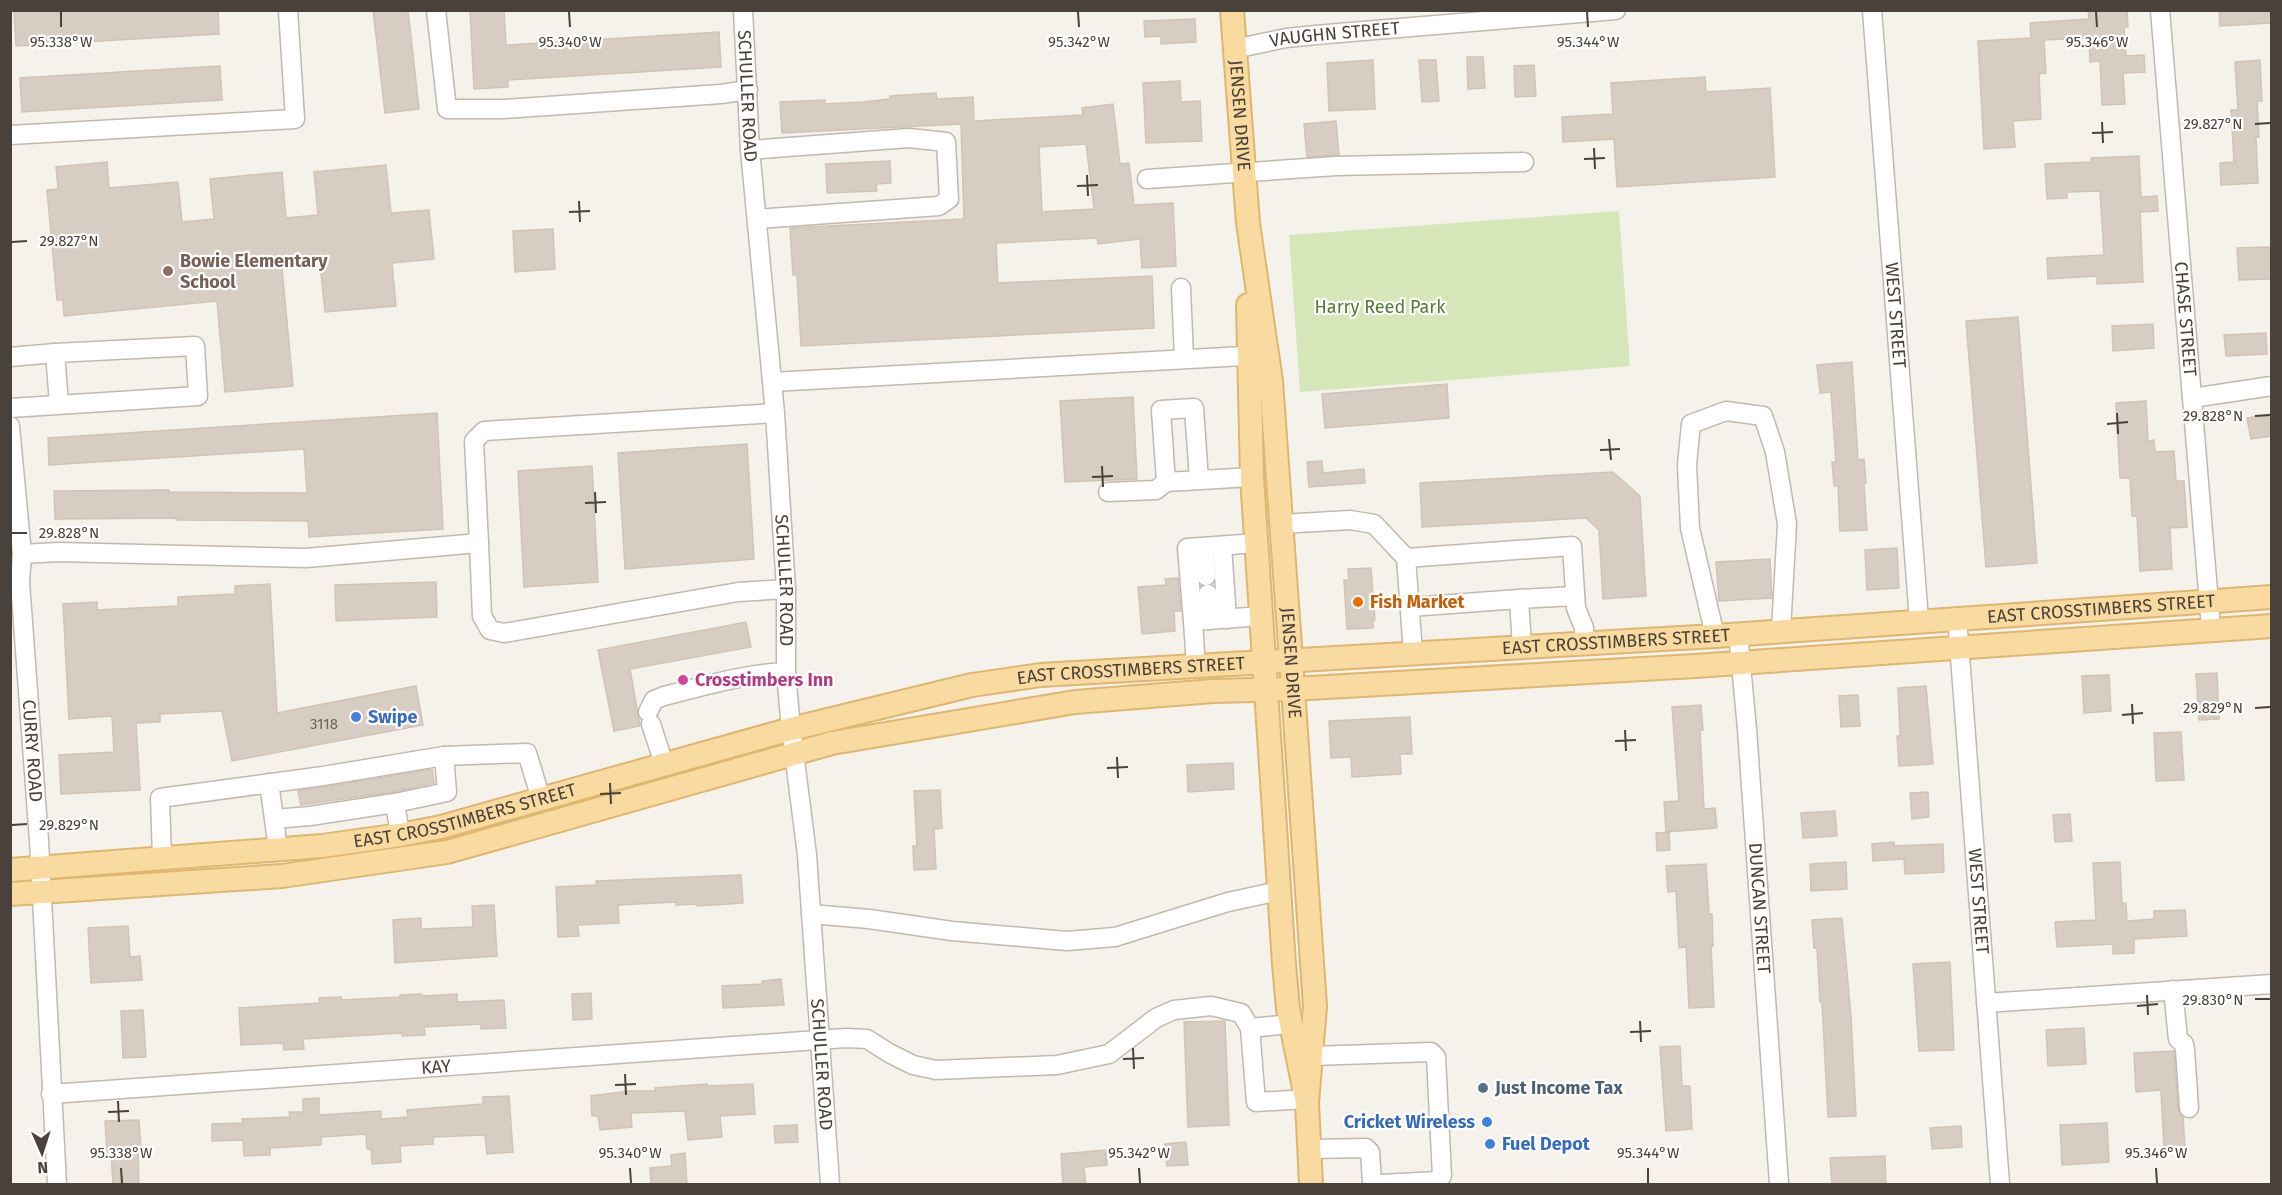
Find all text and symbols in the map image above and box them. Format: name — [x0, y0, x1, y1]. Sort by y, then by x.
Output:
street label: VAUGHN STREET — [1268, 17, 1401, 52]
street label: SCHULLER ROAD — [733, 29, 762, 163]
text: 95.338°W — [30, 33, 93, 51]
text: 95.340°W — [538, 33, 602, 51]
text: 95.342°W — [1048, 33, 1111, 51]
text: 95.344°W — [1557, 33, 1620, 51]
text: 95.346°W — [2066, 33, 2129, 51]
street label: JENSEN DRIVE — [1225, 59, 1255, 172]
text: 29.827°N — [2183, 115, 2243, 133]
text: 29.827°N — [39, 232, 99, 250]
place label: Bowie Elementary School — [180, 250, 328, 293]
street label: WEST STREET — [1880, 261, 1911, 370]
street label: CHASE STREET — [2170, 261, 2201, 378]
marker: Bowie Elementary School — [161, 264, 175, 278]
park label: Harry Reed Park — [1315, 296, 1446, 318]
text: 29.828°N — [2183, 407, 2243, 425]
street label: SCHULLER ROAD — [770, 514, 797, 646]
text: 29.828°N — [39, 524, 99, 542]
street label: EAST CROSSTIMBERS STREET — [1986, 590, 2216, 628]
place label: Fish Market — [1370, 591, 1466, 613]
marker: Fish Market — [1351, 595, 1365, 609]
street label: JENSEN DRIVE — [1276, 607, 1306, 719]
street label: EAST CROSSTIMBERS STREET — [1501, 624, 1732, 659]
street label: EAST CROSSTIMBERS STREET — [1015, 652, 1246, 689]
place label: Crosstimbers Inn — [695, 669, 834, 691]
marker: Crosstimbers Inn — [676, 673, 690, 687]
street label: CURRY ROAD — [18, 699, 47, 803]
text: 29.829°N — [2183, 699, 2243, 717]
place label: Swipe — [368, 706, 418, 728]
marker: Swipe — [349, 710, 363, 724]
house number: 3118 — [310, 715, 338, 733]
street label: EAST CROSSTIMBERS STREET — [352, 779, 579, 852]
text: 29.829°N — [39, 816, 99, 834]
street label: DUNCAN STREET — [1744, 842, 1775, 975]
street label: WEST STREET — [1964, 847, 1994, 956]
text: 29.830°N — [2183, 991, 2243, 1009]
street label: SCHULLER ROAD — [806, 998, 837, 1131]
street label: KAY — [420, 1055, 452, 1079]
place label: Just Income Tax — [1494, 1077, 1623, 1099]
marker: Just Income Tax — [1476, 1081, 1490, 1095]
place label: Cricket Wireless — [1344, 1111, 1475, 1133]
marker: Cricket Wireless — [1480, 1115, 1494, 1129]
north arrow — [12, 1123, 72, 1183]
place label: Fuel Depot — [1502, 1133, 1591, 1155]
marker: Fuel Depot — [1483, 1137, 1497, 1151]
text: 95.338°W — [90, 1144, 153, 1162]
text: 95.340°W — [598, 1144, 662, 1162]
text: 95.342°W — [1108, 1144, 1171, 1162]
text: 95.344°W — [1617, 1144, 1680, 1162]
text: 95.346°W — [2125, 1144, 2188, 1162]
text: N — [37, 1158, 49, 1177]

